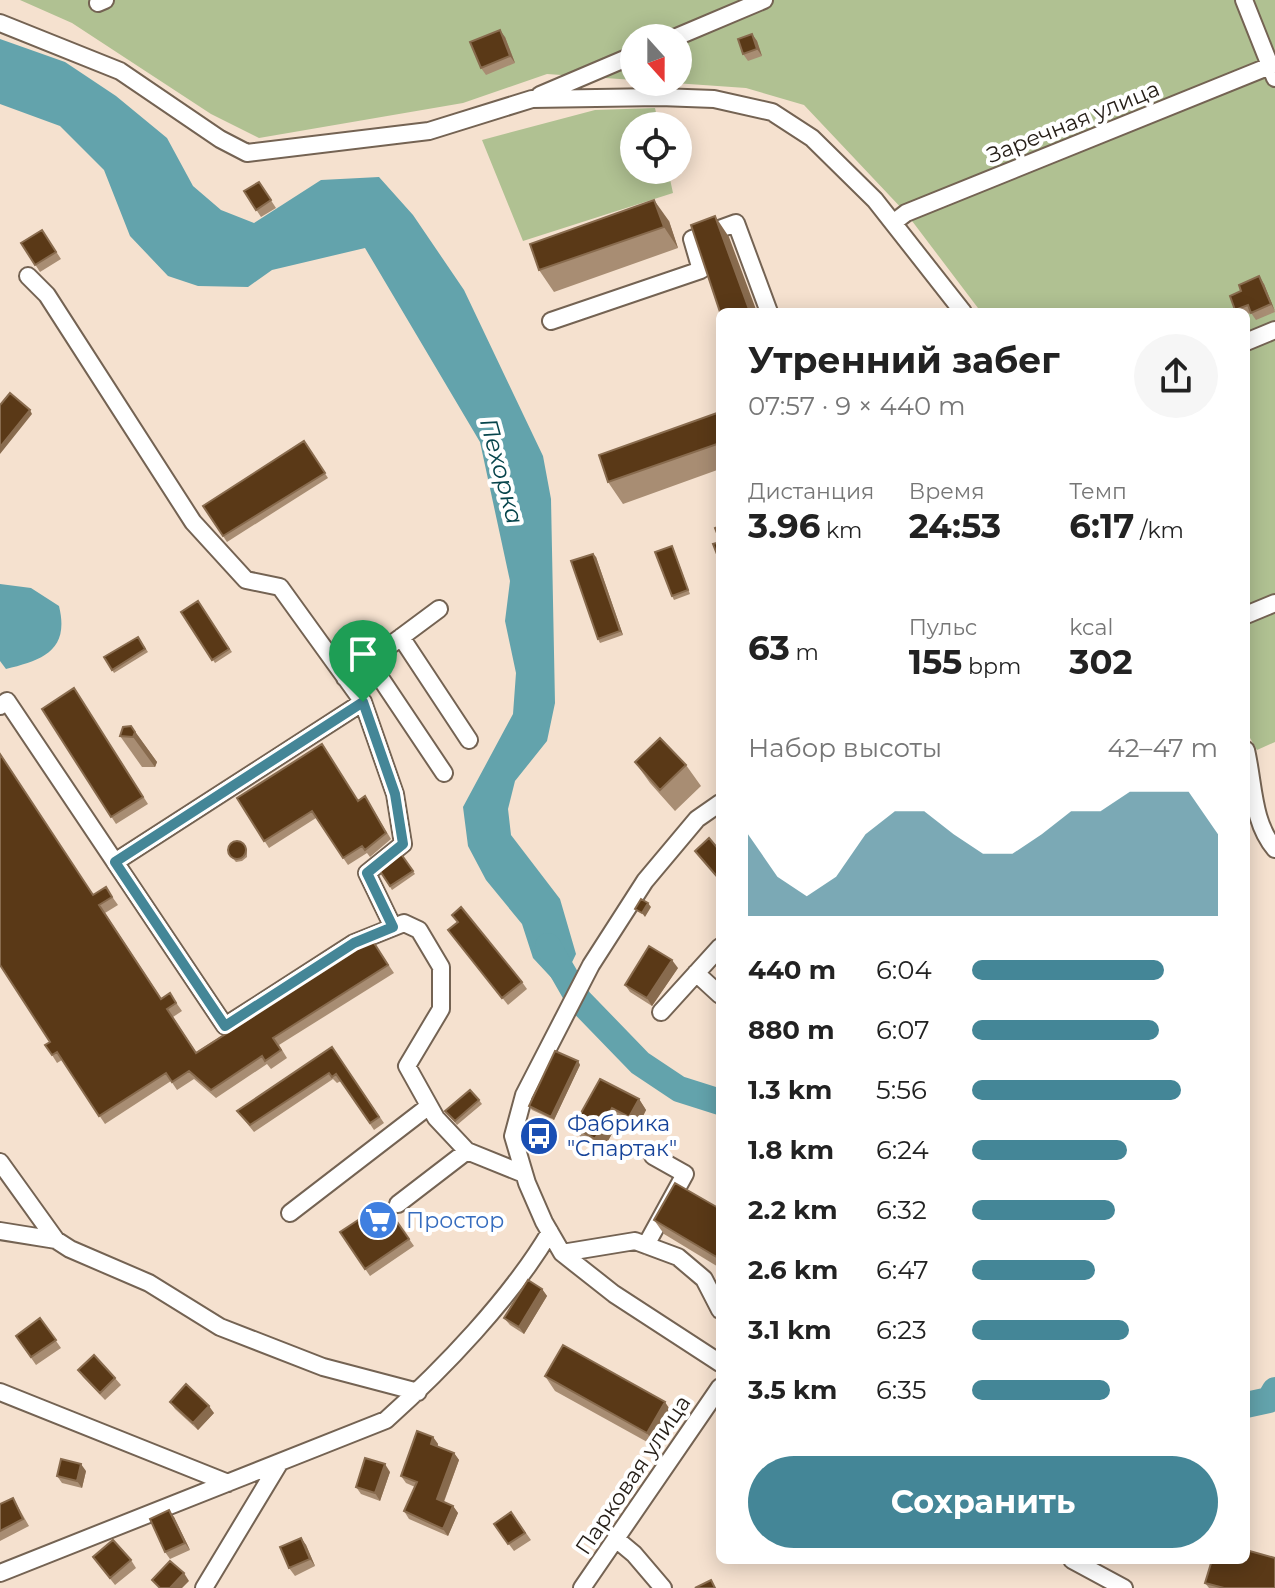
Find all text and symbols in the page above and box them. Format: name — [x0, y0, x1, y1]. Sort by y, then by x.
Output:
north arrow — [620, 24, 692, 96]
map controls — [620, 24, 692, 184]
street label: Заречная улица — [983, 75, 1163, 169]
button: locate — [620, 112, 692, 184]
button: share — [1134, 334, 1218, 418]
text: Утренний забег — [748, 338, 1060, 382]
text: 07:57 · 9 × 440 m — [748, 390, 966, 422]
water label: Пехорка — [474, 415, 530, 527]
text: Дистанция — [748, 478, 874, 505]
text: Время — [909, 478, 985, 505]
text: Темп — [1069, 478, 1127, 505]
text: 3.96 — [748, 505, 820, 547]
text: 24:53 — [909, 505, 1001, 547]
text: 6:17 — [1069, 505, 1134, 547]
text: km — [820, 517, 862, 544]
text: /km — [1134, 517, 1184, 544]
text: Пульс — [909, 614, 977, 641]
text: kcal — [1069, 614, 1113, 641]
pin — [329, 620, 397, 702]
text: 63 — [748, 627, 790, 669]
icon: arrive — [341, 632, 385, 676]
text: m — [790, 639, 819, 666]
text: 155 — [909, 641, 962, 683]
text: 302 — [1069, 641, 1132, 683]
text: bpm — [962, 653, 1021, 680]
text: Набор высоты — [748, 732, 942, 764]
text: 42–47 m — [1108, 732, 1218, 764]
text: 440 m — [748, 954, 836, 986]
text: 6:04 — [876, 954, 932, 986]
text: 880 m — [748, 1014, 835, 1046]
text: 6:07 — [876, 1014, 930, 1046]
text: 1.3 km — [748, 1074, 832, 1106]
text: 5:56 — [876, 1074, 927, 1106]
place label: Фабрика "Спартак" — [567, 1110, 677, 1162]
bus stop icon: Фабрика "Спартак" — [518, 1115, 560, 1157]
text: 1.8 km — [748, 1134, 834, 1166]
text: 6:24 — [876, 1134, 929, 1166]
text: 2.2 km — [748, 1194, 838, 1226]
text: 6:32 — [876, 1194, 927, 1226]
supermarket icon: Простор — [357, 1199, 399, 1241]
place label: Простор — [406, 1207, 504, 1234]
text: 2.6 km — [748, 1254, 838, 1286]
text: 6:47 — [876, 1254, 929, 1286]
text: 3.1 km — [748, 1314, 832, 1346]
text: 6:23 — [876, 1314, 927, 1346]
text: 3.5 km — [748, 1374, 837, 1406]
text: 6:35 — [876, 1374, 926, 1406]
street label: Парковая улица — [570, 1390, 696, 1560]
button: Сохранить — [748, 1456, 1218, 1548]

